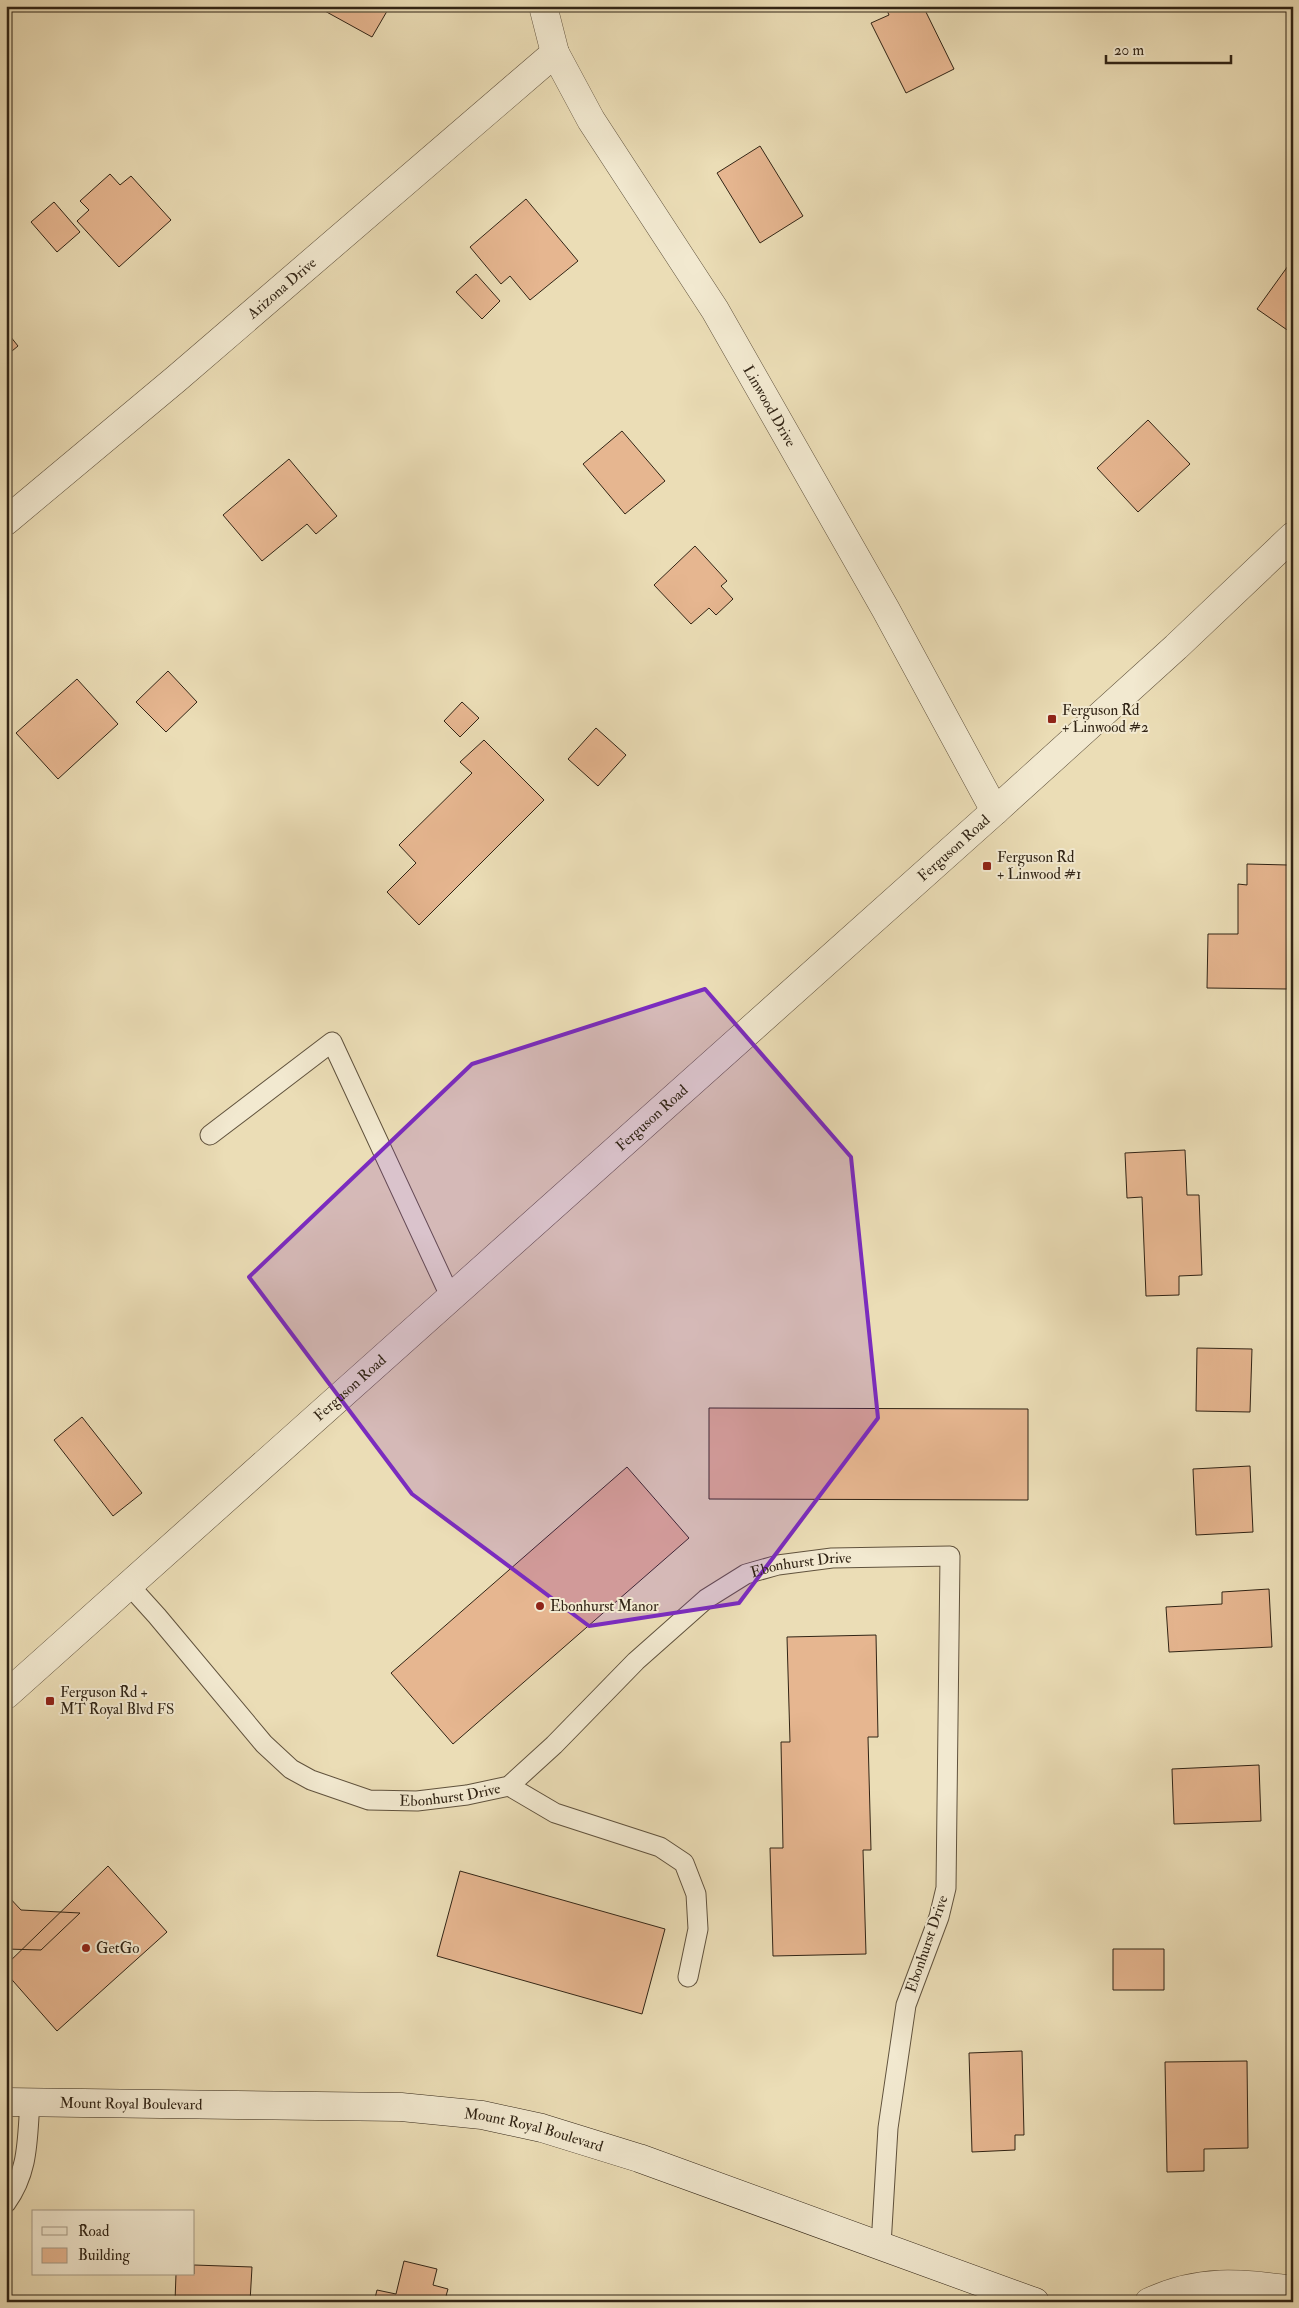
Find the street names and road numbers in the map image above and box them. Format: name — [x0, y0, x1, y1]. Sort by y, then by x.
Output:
street label: Arizona Drive — [243, 253, 320, 324]
street label: Linwood Drive — [739, 362, 801, 450]
street label: Ferguson Road — [913, 810, 994, 885]
street label: Ferguson Road — [611, 1080, 692, 1155]
street label: Ferguson Road — [310, 1350, 390, 1425]
street label: Ebonhurst Drive — [748, 1548, 852, 1582]
street label: Ebonhurst Drive — [399, 1779, 502, 1811]
street label: Ebonhurst Drive — [901, 1893, 953, 1995]
street label: Mount Royal Boulevard — [59, 2093, 203, 2114]
street label: Mount Royal Boulevard — [463, 2104, 606, 2156]

